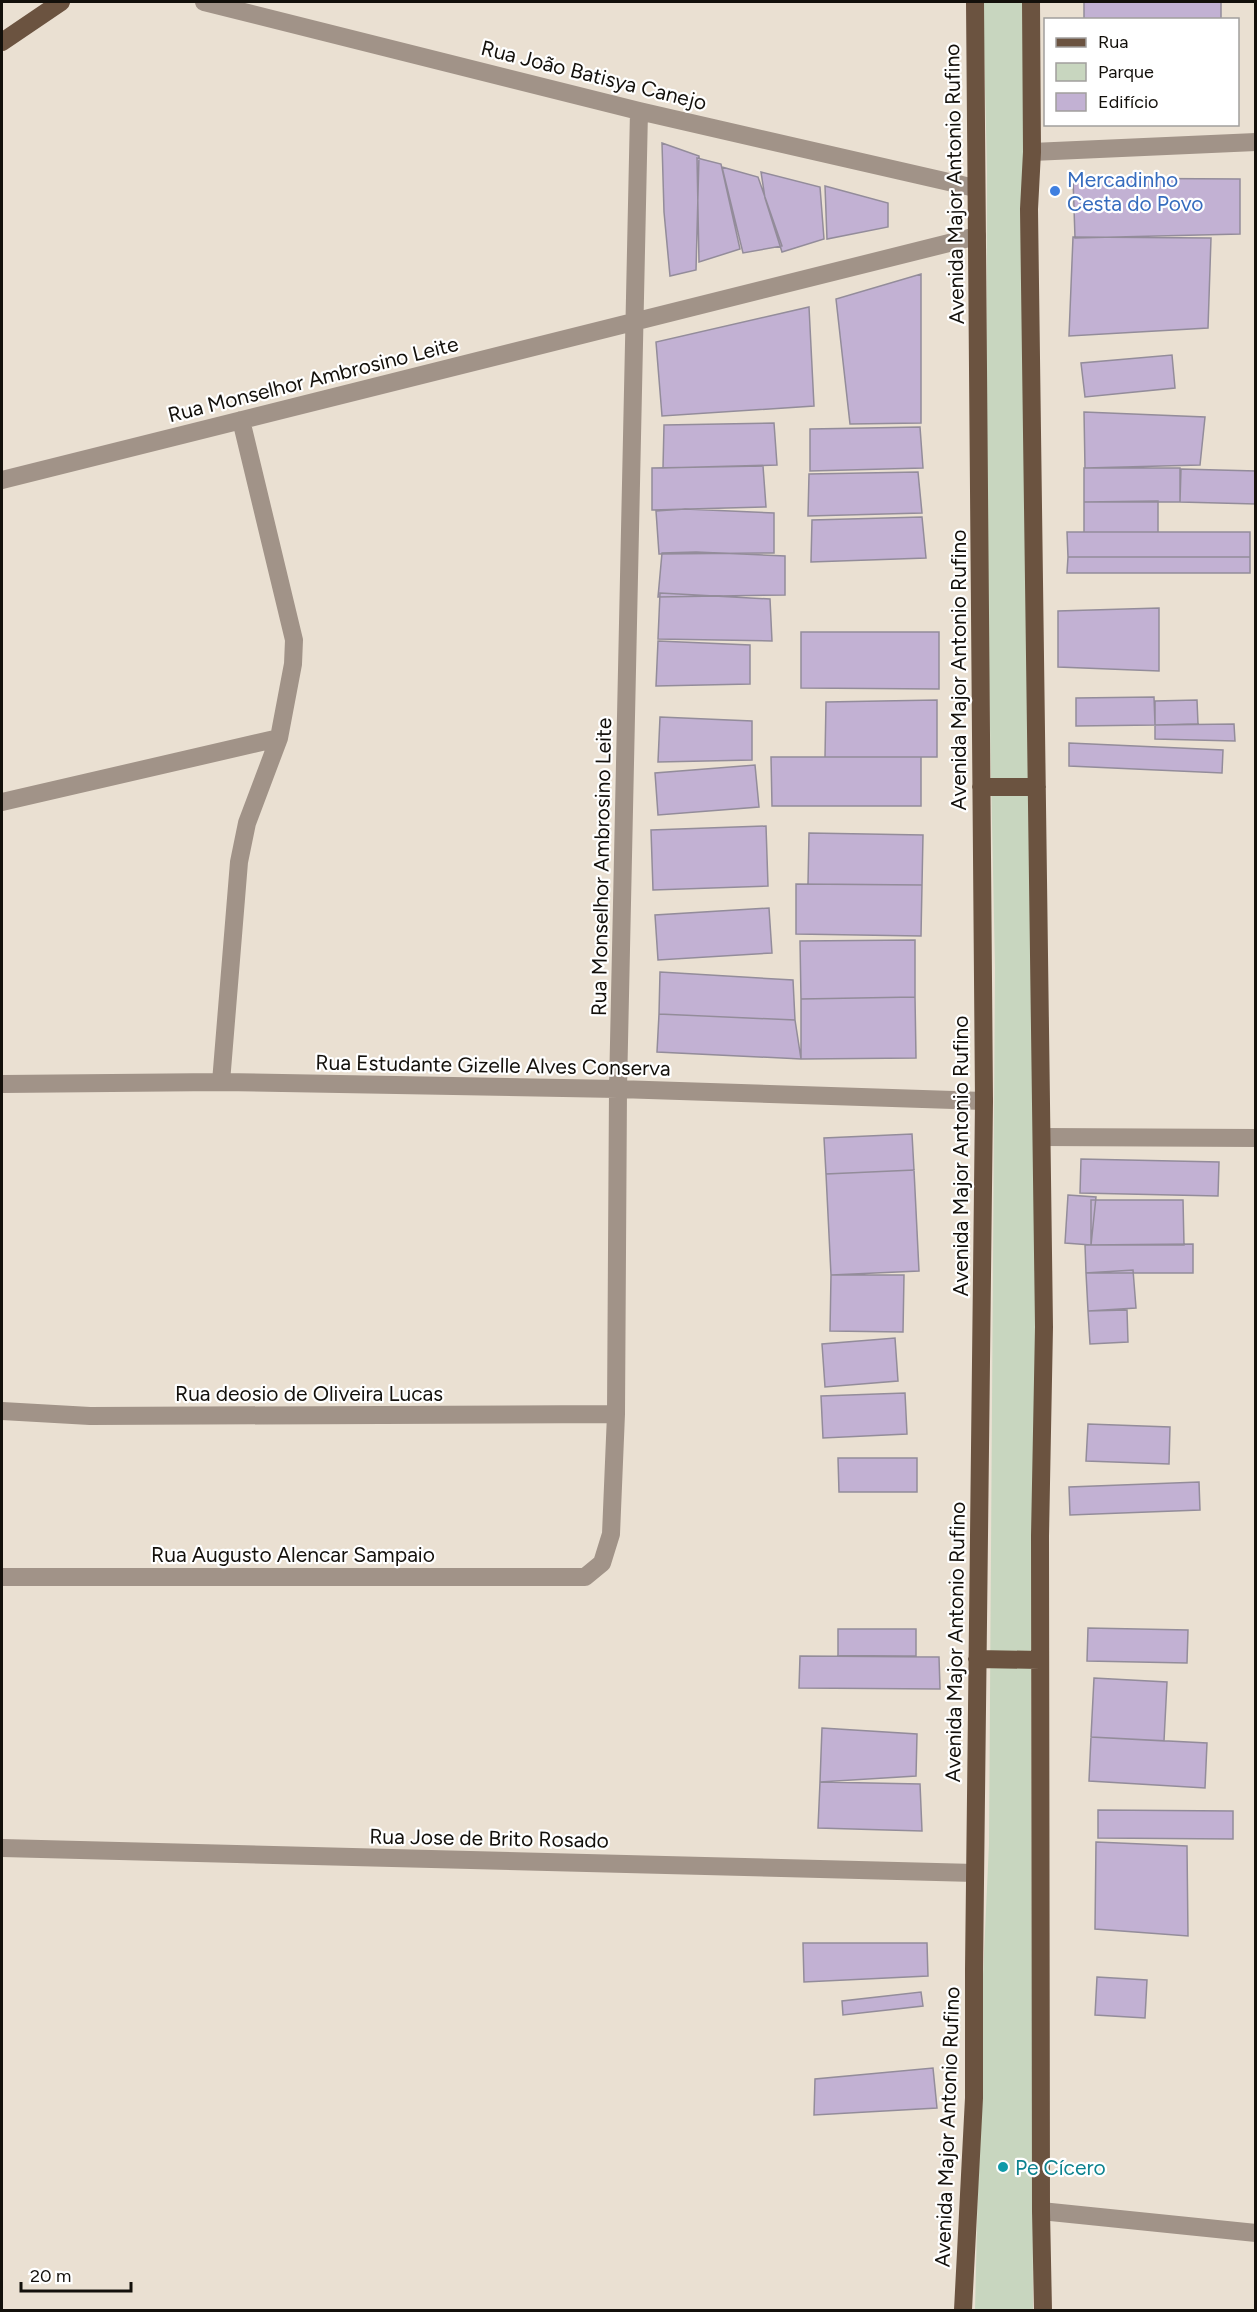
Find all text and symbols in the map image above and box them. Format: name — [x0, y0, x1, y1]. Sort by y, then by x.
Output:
legend — [1044, 18, 1239, 126]
text: Rua — [1098, 31, 1129, 53]
street label: Rua João Batisya Canejo — [479, 35, 709, 115]
street label: Avenida Major Antonio Rufino — [939, 43, 969, 325]
text: Parque — [1098, 61, 1154, 83]
text: Edifício — [1098, 91, 1159, 113]
place label: Mercadinho Cesta do Povo — [1067, 167, 1204, 216]
marker: Mercadinho Cesta do Povo — [1048, 184, 1062, 198]
street label: Rua Monselhor Ambrosino Leite — [165, 331, 461, 427]
street label: Avenida Major Antonio Rufino — [946, 530, 971, 810]
street label: Rua Monselhor Ambrosino Leite — [586, 718, 616, 1016]
street label: Avenida Major Antonio Rufino — [948, 1016, 973, 1296]
street label: Rua Estudante Gizelle Alves Conserva — [315, 1049, 671, 1081]
street label: Rua deosio de Oliveira Lucas — [175, 1381, 443, 1406]
street label: Avenida Major Antonio Rufino — [940, 1501, 970, 1783]
street label: Rua Augusto Alencar Sampaio — [151, 1542, 435, 1567]
street label: Rua Jose de Brito Rosado — [369, 1823, 609, 1853]
street label: Avenida Major Antonio Rufino — [930, 1986, 964, 2268]
place label: Pe Cícero — [1015, 2155, 1106, 2180]
marker: Pe Cícero — [996, 2160, 1010, 2174]
scale bar — [21, 2255, 130, 2293]
text: 20 m — [30, 2265, 71, 2287]

